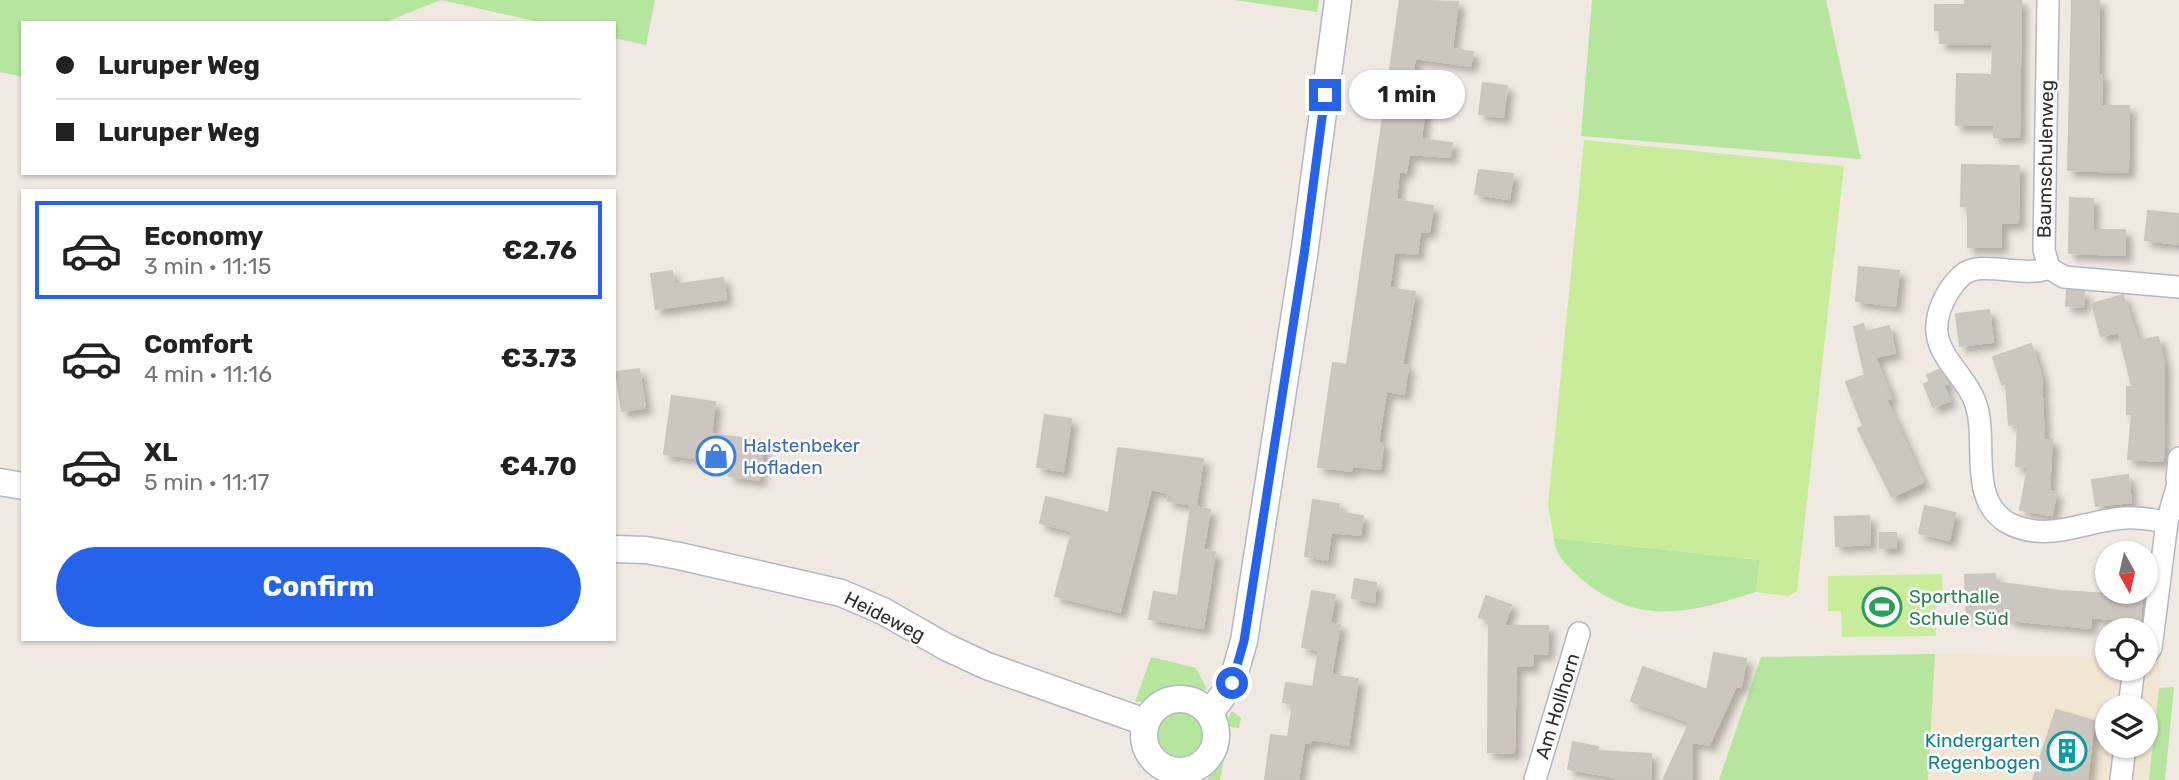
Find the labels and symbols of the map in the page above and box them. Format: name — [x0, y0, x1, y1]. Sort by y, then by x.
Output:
callout: 1 min — [1350, 70, 1465, 119]
route end — [1309, 79, 1341, 111]
street label: Baumschulenweg — [2033, 80, 2058, 238]
place label: Halstenbeker Hofladen — [743, 434, 861, 479]
shop icon: Halstenbeker Hofladen — [695, 435, 737, 477]
north arrow — [2095, 541, 2158, 604]
place label: Sporthalle Schule Süd — [1909, 585, 2009, 630]
street label: Heideweg — [841, 586, 929, 647]
sports icon: Sporthalle Schule Süd — [1861, 586, 1903, 628]
street label: Am Hollhorn — [1531, 651, 1584, 762]
route start — [1216, 667, 1248, 699]
place label: Kindergarten Regenbogen — [1925, 729, 2040, 774]
building icon: Kindergarten Regenbogen — [2046, 730, 2088, 772]

